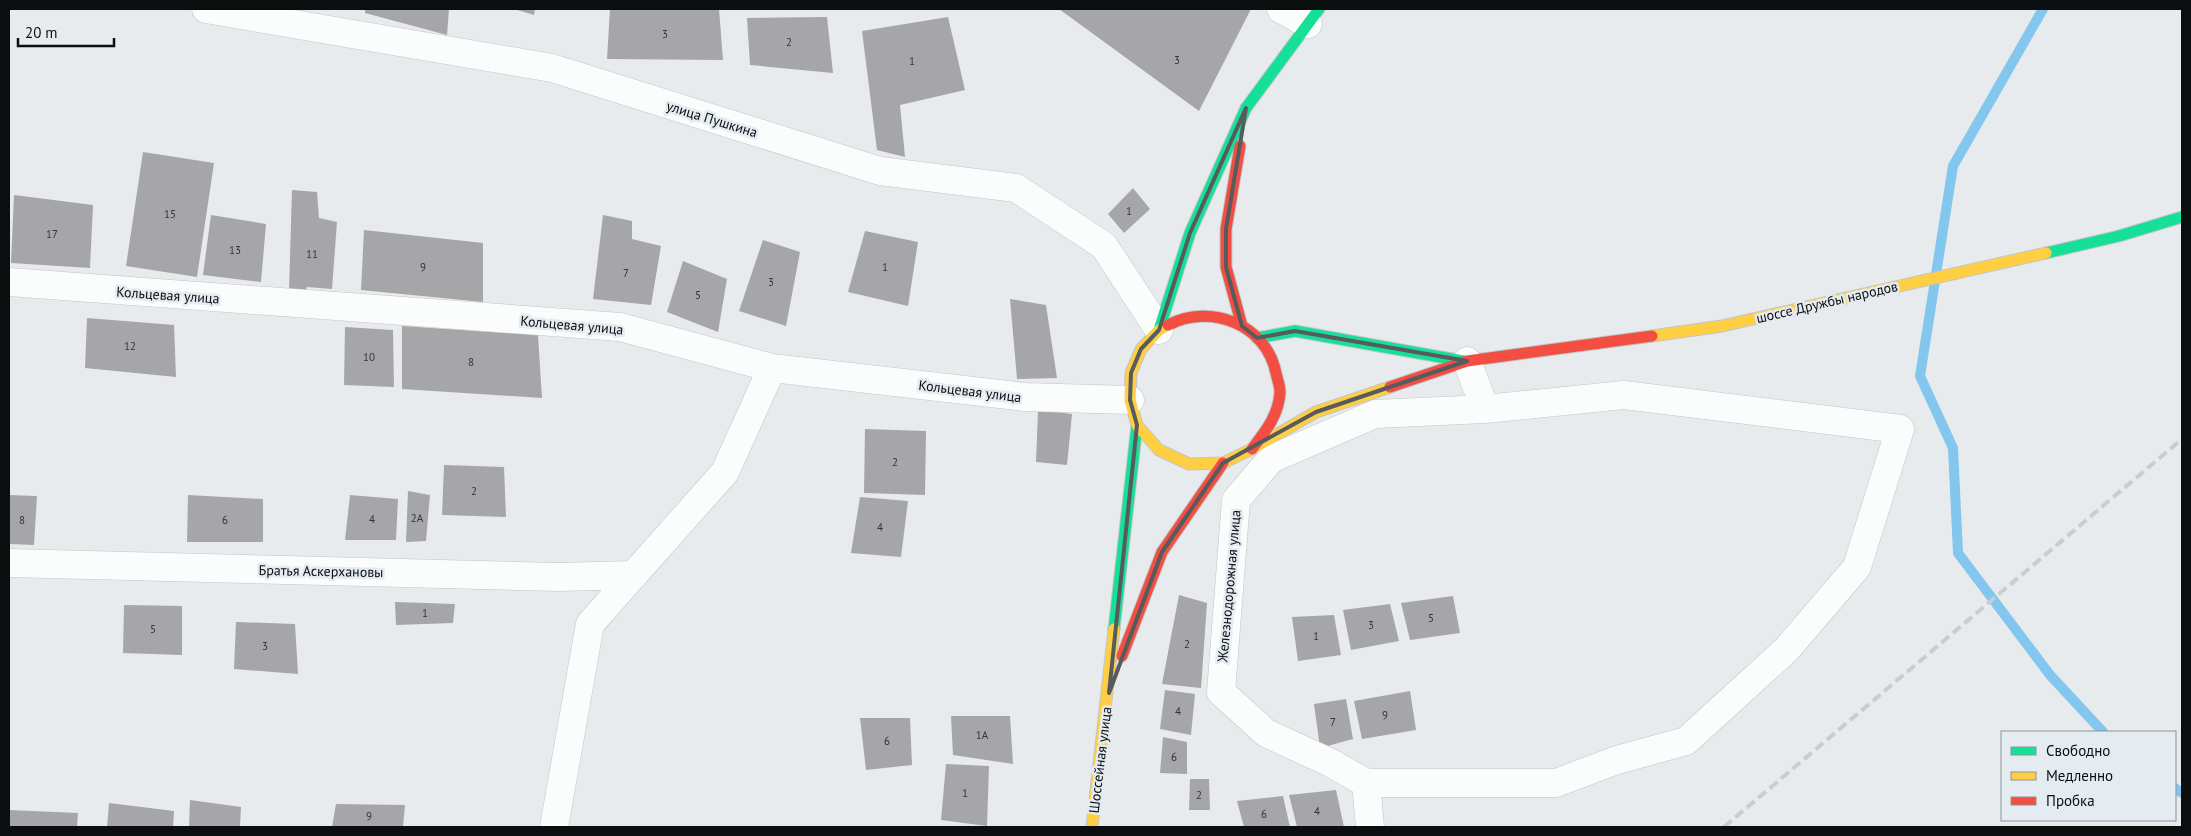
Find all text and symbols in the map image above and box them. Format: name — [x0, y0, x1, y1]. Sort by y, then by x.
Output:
scale bar — [18, 15, 114, 47]
text: 20 m — [25, 23, 58, 42]
house number: 3 — [662, 27, 668, 41]
house number: 2 — [786, 35, 792, 49]
house number: 3 — [1174, 53, 1180, 67]
house number: 1 — [909, 54, 915, 68]
street label: улица Пушкина — [664, 97, 760, 141]
house number: 1 — [1126, 204, 1132, 218]
house number: 15 — [164, 207, 176, 221]
house number: 17 — [46, 227, 58, 241]
house number: 13 — [229, 243, 241, 257]
house number: 11 — [306, 247, 318, 261]
house number: 9 — [420, 260, 426, 274]
house number: 1 — [882, 260, 888, 274]
house number: 7 — [623, 266, 629, 280]
house number: 3 — [768, 275, 774, 289]
street label: шоссе Дружбы народов — [1754, 277, 1900, 327]
street label: Кольцевая улица — [116, 282, 220, 308]
house number: 5 — [695, 288, 701, 302]
street label: Кольцевая улица — [520, 312, 624, 338]
house number: 12 — [124, 339, 136, 353]
house number: 10 — [363, 350, 375, 364]
house number: 8 — [468, 355, 474, 369]
street label: Кольцевая улица — [918, 376, 1022, 406]
house number: 2 — [892, 455, 898, 469]
house number: 2 — [471, 484, 477, 498]
street label: Железнодорожная улица — [1213, 509, 1245, 664]
house number: 2А — [411, 511, 424, 525]
house number: 4 — [369, 512, 375, 526]
house number: 8 — [19, 513, 25, 527]
house number: 6 — [222, 513, 228, 527]
house number: 4 — [877, 520, 883, 534]
street label: Братья Аскерхановы — [258, 561, 384, 581]
house number: 1 — [422, 606, 428, 620]
house number: 5 — [1428, 611, 1434, 625]
house number: 3 — [1368, 618, 1374, 632]
house number: 5 — [150, 622, 156, 636]
house number: 1 — [1313, 629, 1319, 643]
house number: 2 — [1184, 637, 1190, 651]
house number: 3 — [262, 639, 268, 653]
house number: 4 — [1175, 704, 1181, 718]
street label: Шоссейная улица — [1085, 706, 1115, 814]
house number: 9 — [1382, 708, 1388, 722]
house number: 7 — [1330, 715, 1336, 729]
house number: 1А — [976, 728, 989, 742]
legend — [2001, 731, 2176, 821]
house number: 6 — [884, 734, 890, 748]
text: Свободно — [2046, 741, 2110, 760]
house number: 6 — [1171, 750, 1177, 764]
text: Медленно — [2046, 766, 2113, 785]
house number: 1 — [962, 786, 968, 800]
house number: 2 — [1196, 788, 1202, 802]
text: Пробка — [2046, 791, 2095, 810]
house number: 4 — [1314, 804, 1320, 818]
house number: 6 — [1261, 807, 1267, 821]
house number: 9 — [366, 809, 372, 823]

